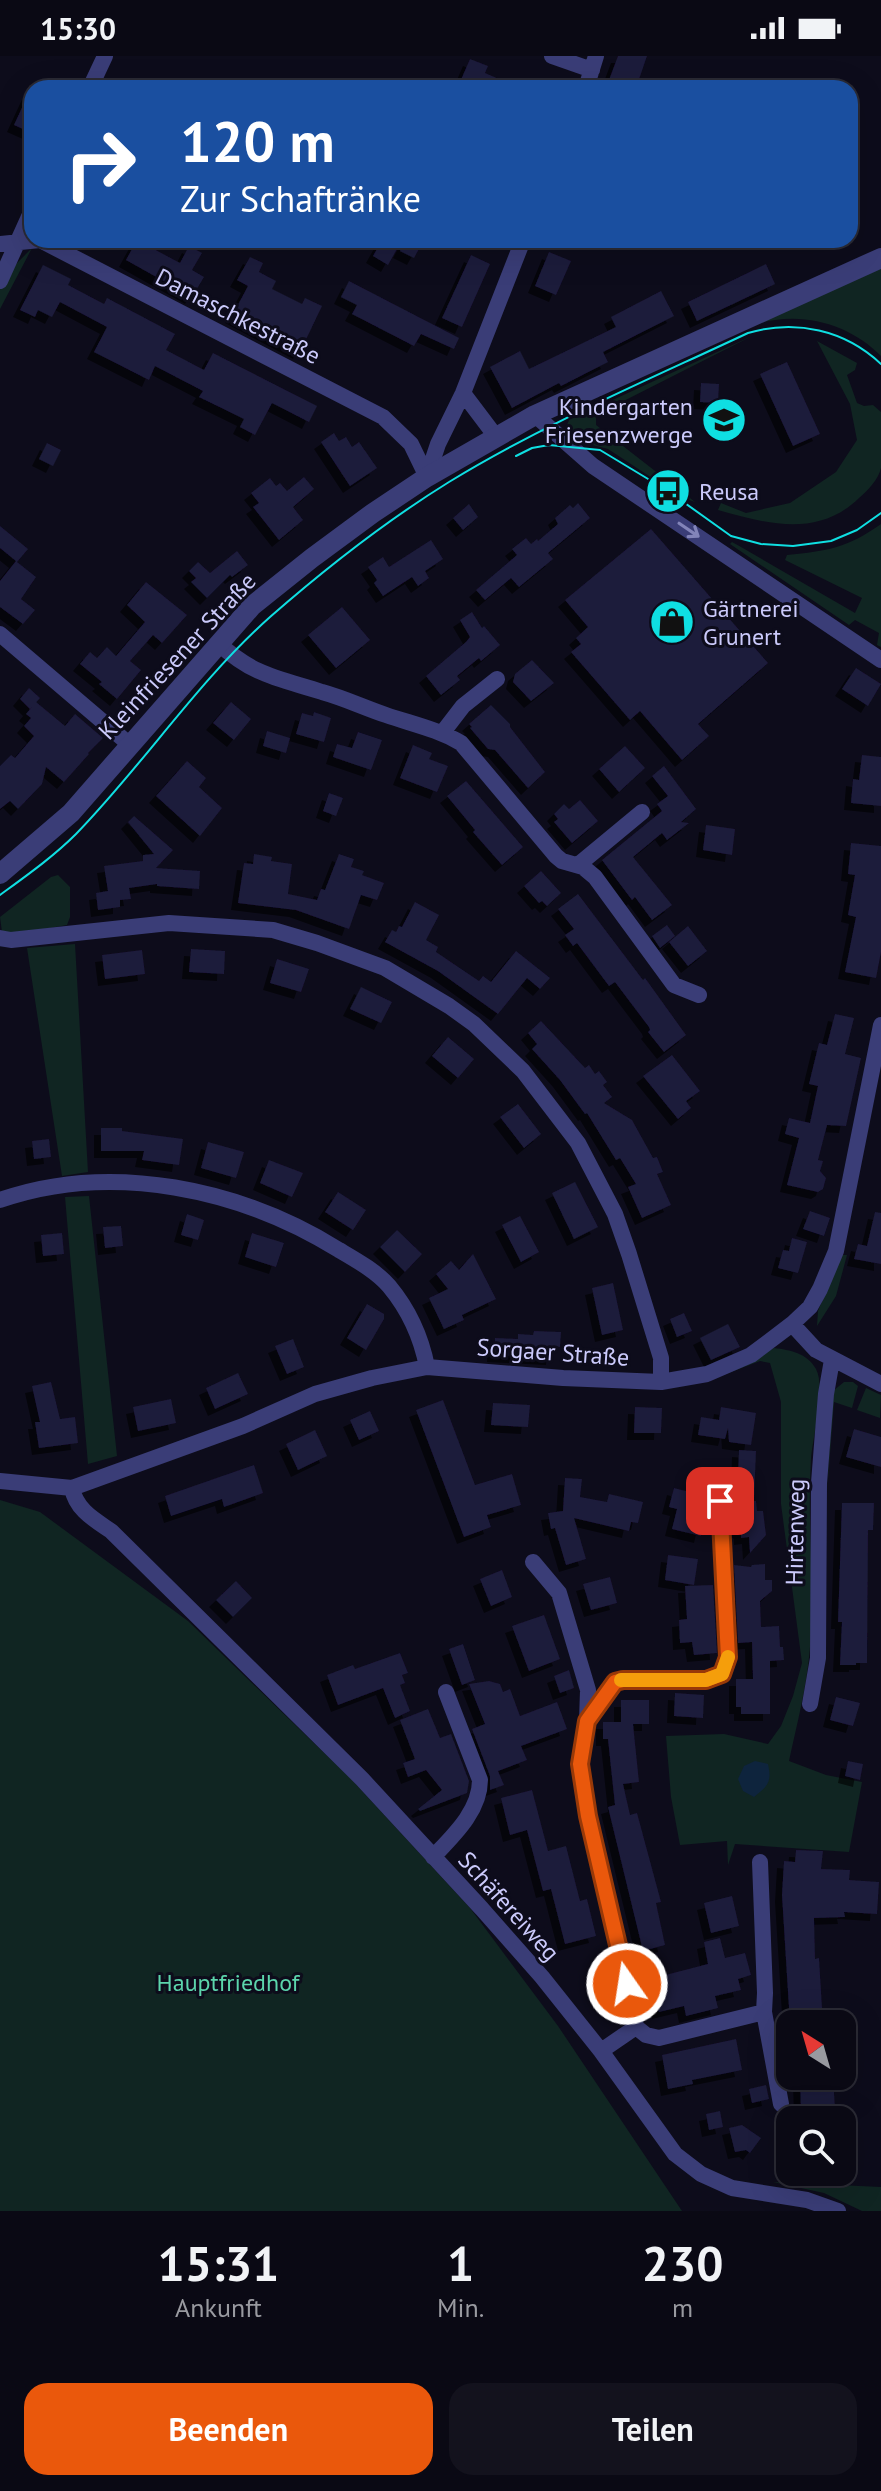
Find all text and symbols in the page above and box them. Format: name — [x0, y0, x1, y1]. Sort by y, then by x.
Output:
text: 15:30 — [40, 9, 116, 48]
text: 120 m — [180, 105, 335, 177]
icon: right — [48, 112, 152, 216]
text: Zur Schaftränke — [180, 175, 421, 222]
street label: Damaschkestraße — [150, 261, 326, 371]
place label: Kindergarten Friesenzwerge — [545, 391, 693, 450]
school or university icon: Kindergarten Friesenzwerge — [700, 396, 748, 444]
bus stop icon: Reusa — [644, 467, 692, 515]
place label: Reusa — [699, 476, 759, 507]
one-way arrow — [678, 522, 700, 539]
street label: Kleinfriesener Straße — [92, 566, 262, 746]
place label: Gärtnerei Grunert — [703, 593, 799, 652]
shop icon: Gärtnerei Grunert — [648, 598, 696, 646]
street label: Sorgaer Straße — [476, 1331, 630, 1373]
pin — [686, 1467, 754, 1535]
street label: Hirtenweg — [779, 1478, 811, 1586]
icon: arrive — [698, 1479, 742, 1523]
street label: Schäfereiweg — [452, 1845, 566, 1967]
position arrow — [585, 1942, 669, 2026]
park label: Hauptfriedhof — [157, 1967, 301, 1998]
north arrow — [776, 2010, 856, 2090]
map controls — [776, 2010, 856, 2186]
button: search — [776, 2106, 856, 2186]
text: 15:31 — [158, 2232, 279, 2294]
text: 1 — [447, 2232, 474, 2294]
text: 230 — [642, 2232, 723, 2294]
text: Ankunft — [175, 2291, 262, 2324]
text: Min. — [437, 2291, 484, 2324]
text: m — [672, 2291, 693, 2324]
button: Beenden — [24, 2383, 433, 2475]
button: Teilen — [449, 2383, 857, 2475]

